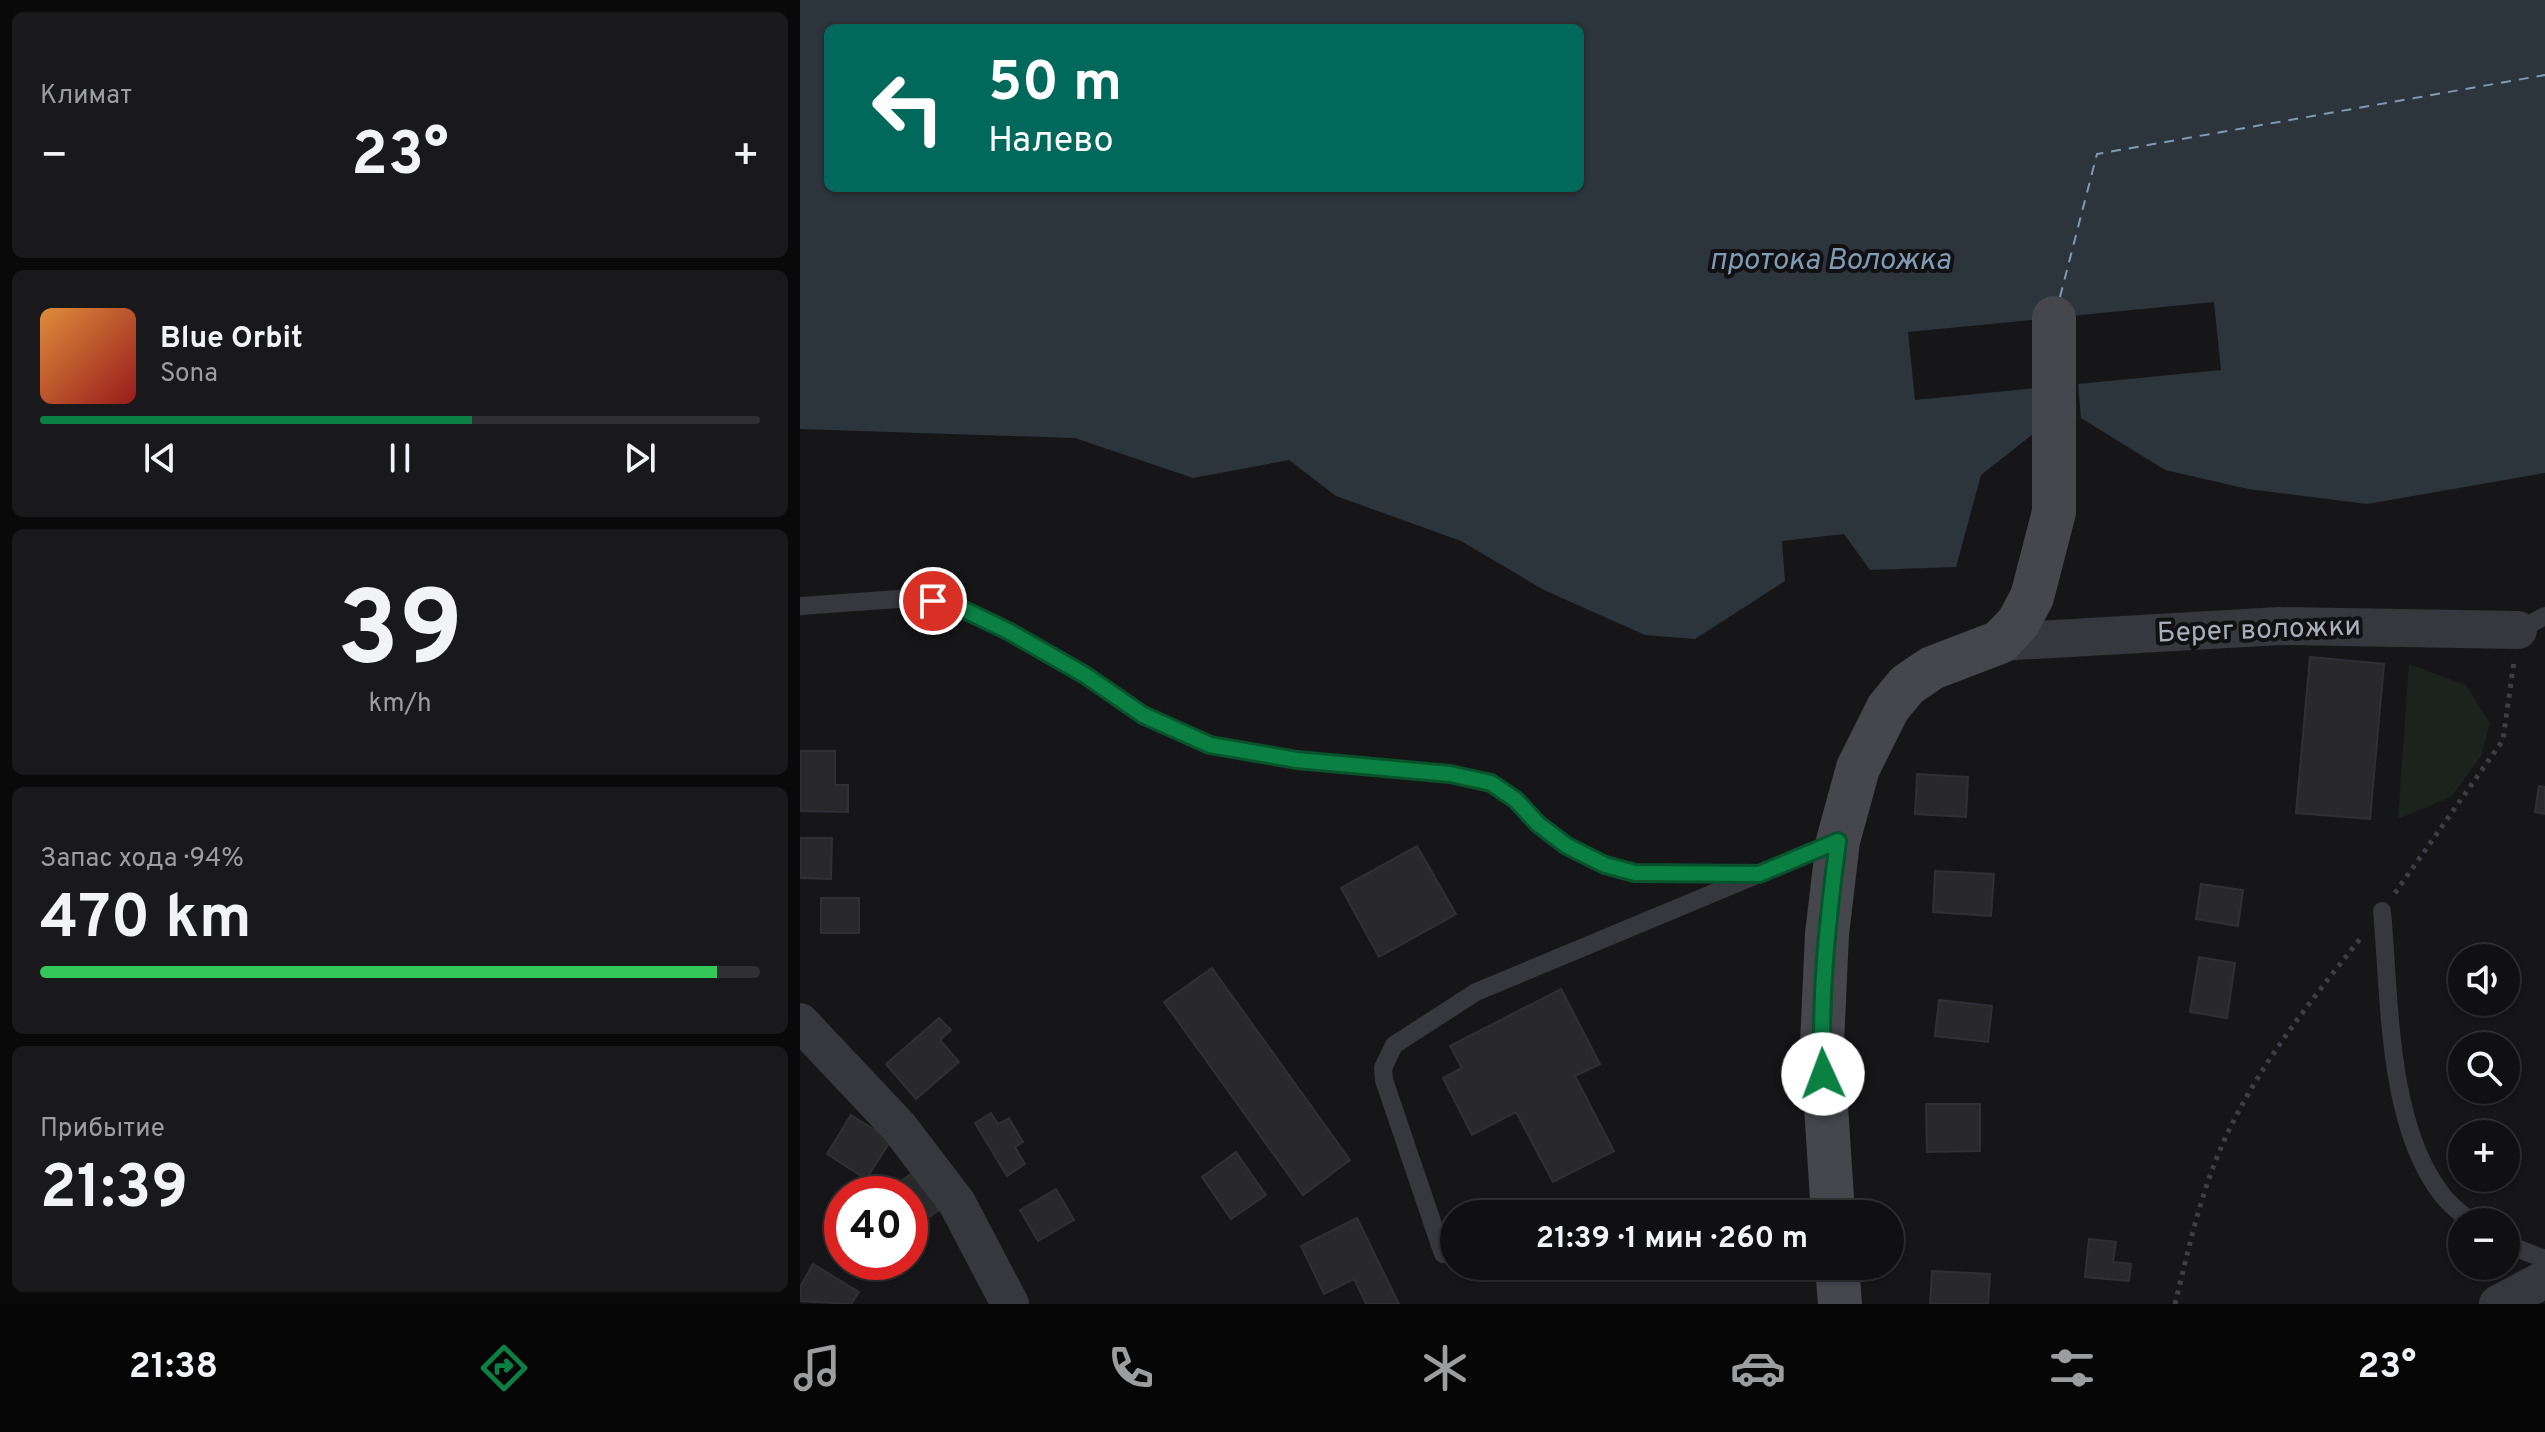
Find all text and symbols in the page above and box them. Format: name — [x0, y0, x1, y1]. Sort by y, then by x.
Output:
text: 50 m — [988, 50, 1122, 120]
icon: left — [856, 56, 960, 160]
text: Климат — [40, 80, 132, 113]
text: Налево — [988, 119, 1114, 165]
text: 23° — [351, 120, 449, 196]
text: − — [40, 130, 68, 186]
text: + — [732, 130, 760, 186]
water label: протока Воложка — [1709, 243, 1951, 280]
text: Blue Orbit — [160, 321, 303, 358]
text: Sona — [160, 358, 218, 391]
icon: previous — [138, 436, 182, 480]
icon: pause — [378, 436, 422, 480]
icon: next — [618, 436, 662, 480]
pin — [899, 567, 967, 635]
text: 39 — [337, 570, 463, 702]
icon: arrive — [911, 579, 955, 623]
street label: Берег воложки — [2156, 609, 2362, 653]
text: km/h — [368, 688, 432, 721]
text: Запас хода · 94% — [40, 843, 244, 876]
text: 470 km — [40, 883, 252, 959]
map controls — [2448, 944, 2520, 1280]
button: sound — [2448, 944, 2520, 1016]
position arrow — [1781, 1032, 1865, 1116]
button: search — [2448, 1032, 2520, 1104]
text: Прибытие — [40, 1113, 165, 1146]
button: + — [2448, 1120, 2520, 1192]
text: 21:39 — [40, 1153, 188, 1229]
speed limit sign: 40 — [824, 1176, 928, 1280]
button: − — [2448, 1208, 2520, 1280]
text: 21:39 · 1 мин · 260 m — [1536, 1221, 1808, 1258]
icon: directions — [476, 1340, 532, 1396]
icon: music — [789, 1340, 845, 1396]
icon: phone — [1103, 1340, 1159, 1396]
icon: climate — [1417, 1340, 1473, 1396]
icon: car — [1730, 1340, 1786, 1396]
icon: filters — [2044, 1340, 2100, 1396]
text: 21:38 — [129, 1345, 218, 1391]
text: 23° — [2358, 1345, 2416, 1391]

